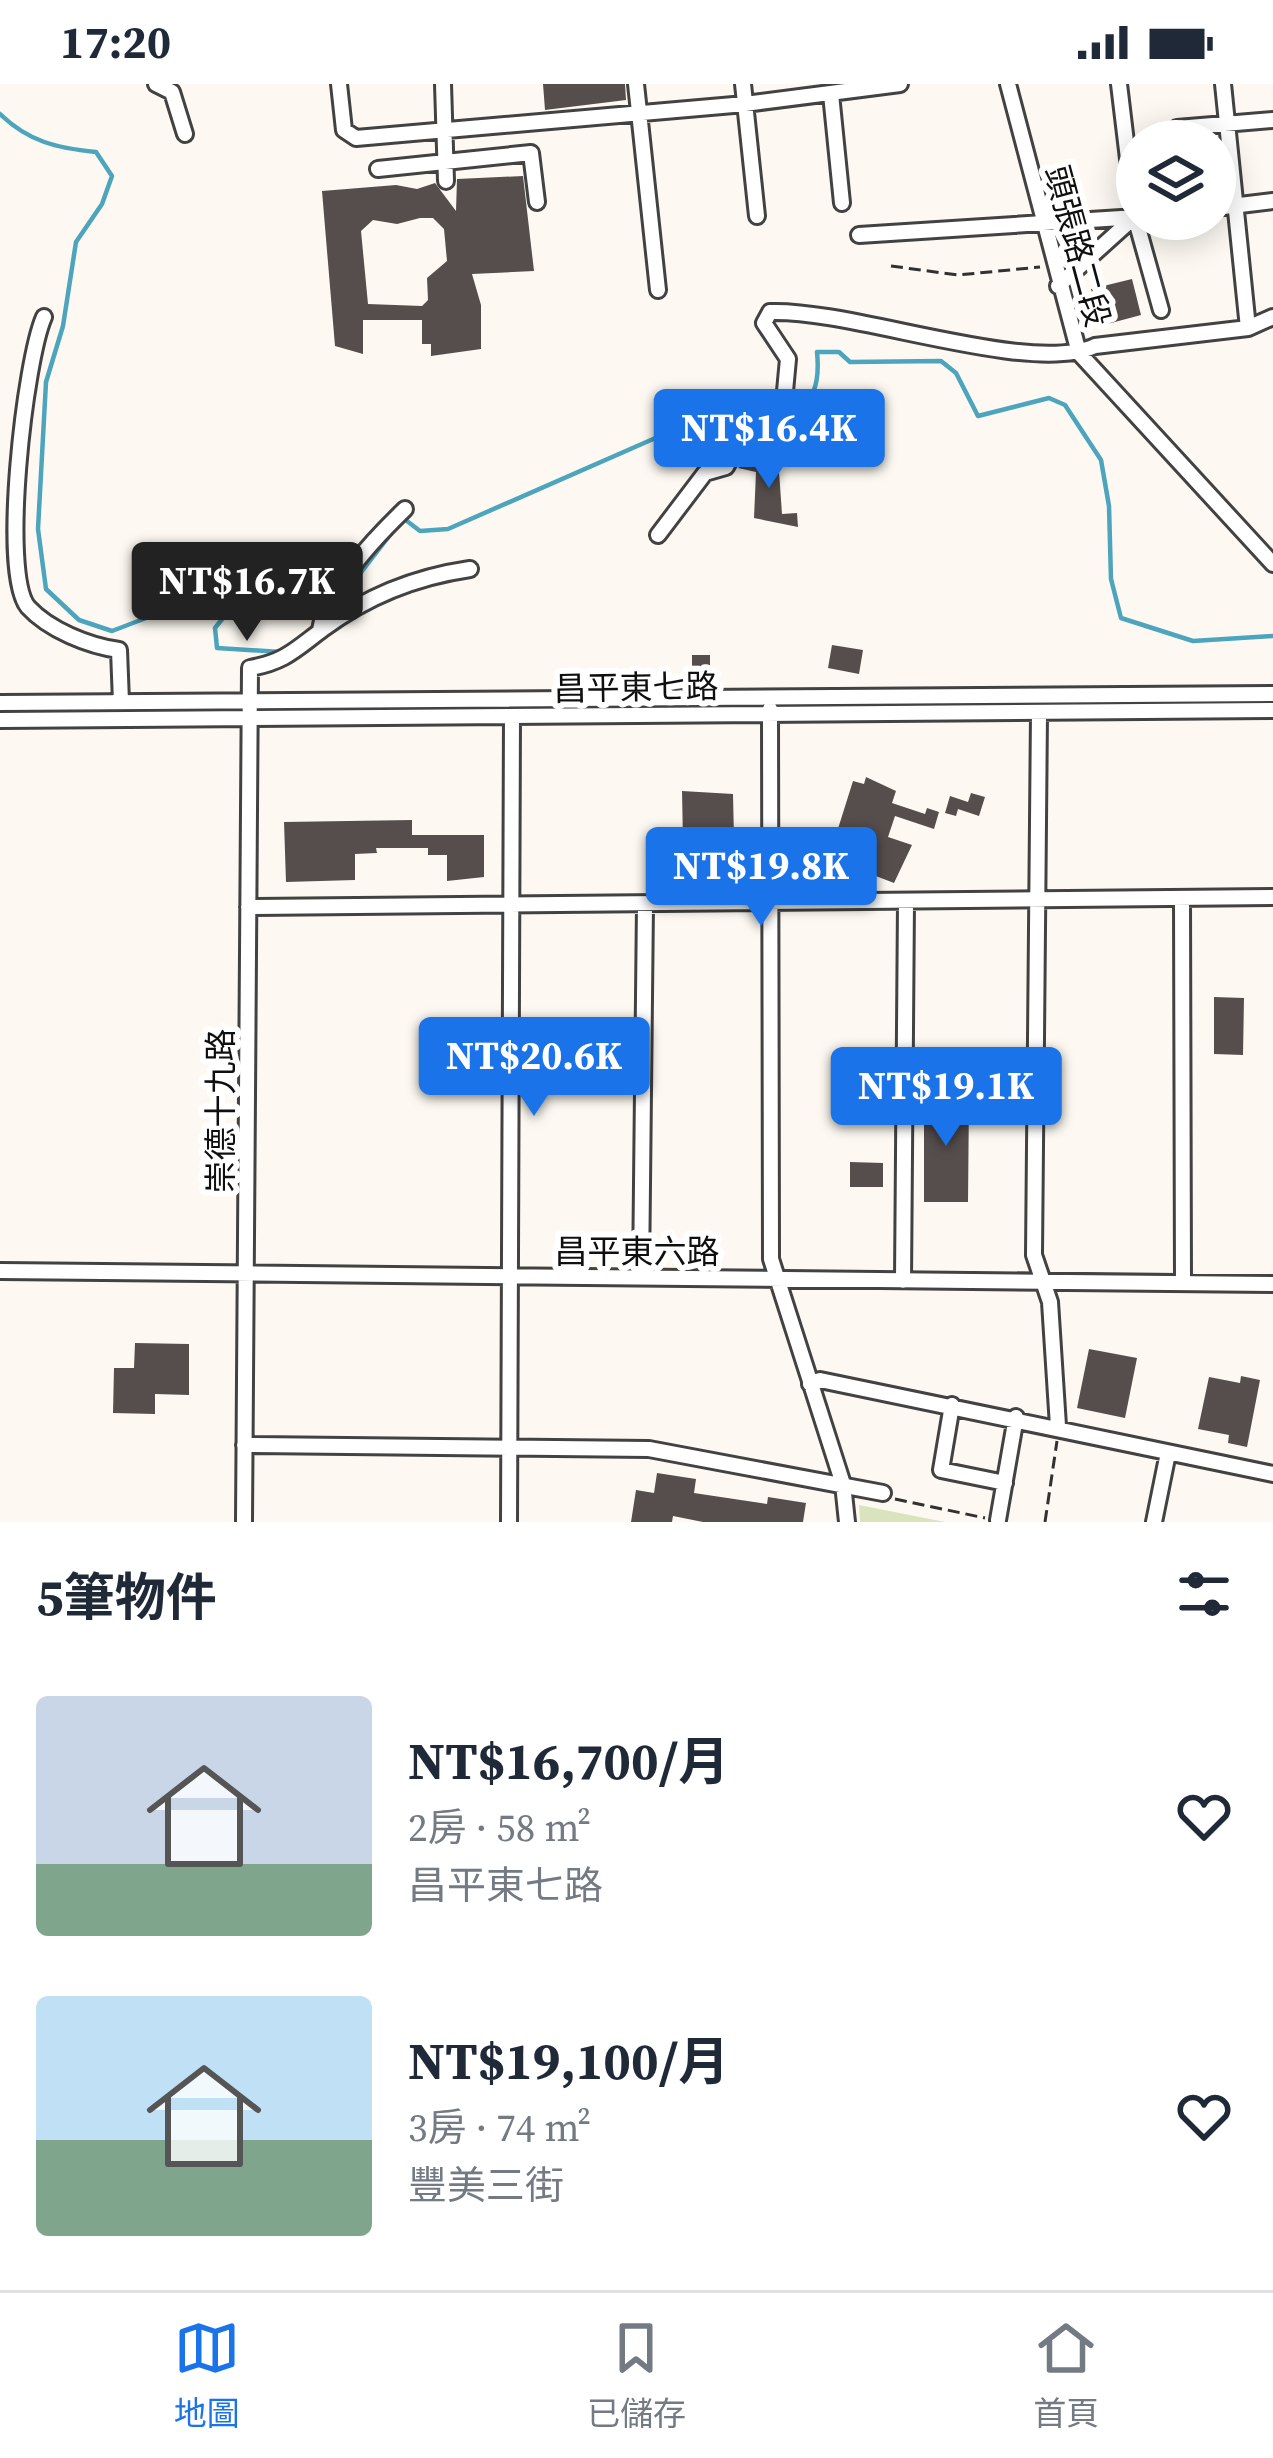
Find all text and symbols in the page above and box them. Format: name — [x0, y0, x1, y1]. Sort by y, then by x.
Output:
text: 17:20 — [60, 11, 171, 73]
map controls — [1116, 120, 1236, 240]
button: layers — [1116, 120, 1236, 240]
street label: 頭張路二段 — [1034, 161, 1121, 332]
pin: NT$16.4K — [645, 389, 893, 491]
text: NT$16.4K — [681, 401, 857, 454]
pin: NT$16.7K — [123, 542, 371, 644]
text: NT$16.7K — [159, 554, 335, 607]
street label: 昌平東七路 — [553, 664, 719, 711]
pin: NT$19.8K — [637, 827, 885, 929]
text: NT$19.8K — [673, 839, 849, 892]
pin: NT$20.6K — [410, 1017, 658, 1119]
street label: 崇德十九路 — [198, 1029, 243, 1194]
text: NT$20.6K — [446, 1029, 622, 1082]
pin: NT$19.1K — [822, 1047, 1070, 1149]
text: NT$19.1K — [858, 1059, 1034, 1112]
street label: 昌平東六路 — [555, 1229, 720, 1274]
icon: filters — [1171, 1561, 1237, 1627]
text: 5筆物件 — [36, 1562, 217, 1632]
text: NT$16,700/月 — [408, 1726, 729, 1796]
icon: home — [132, 1744, 276, 1888]
icon: heart — [1171, 1783, 1237, 1849]
text: 2房 · 58 m² — [408, 1801, 591, 1854]
text: 昌平東七路 — [408, 1859, 603, 1912]
text: NT$19,100/月 — [408, 2026, 729, 2096]
icon: home — [132, 2044, 276, 2188]
icon: heart — [1171, 2083, 1237, 2149]
text: 3房 · 74 m² — [408, 2101, 591, 2154]
text: 豐美三街 — [408, 2159, 564, 2212]
tab: 地圖 — [174, 2315, 240, 2436]
tab: 已儲存 — [587, 2315, 686, 2436]
tab: 首頁 — [1033, 2315, 1099, 2436]

